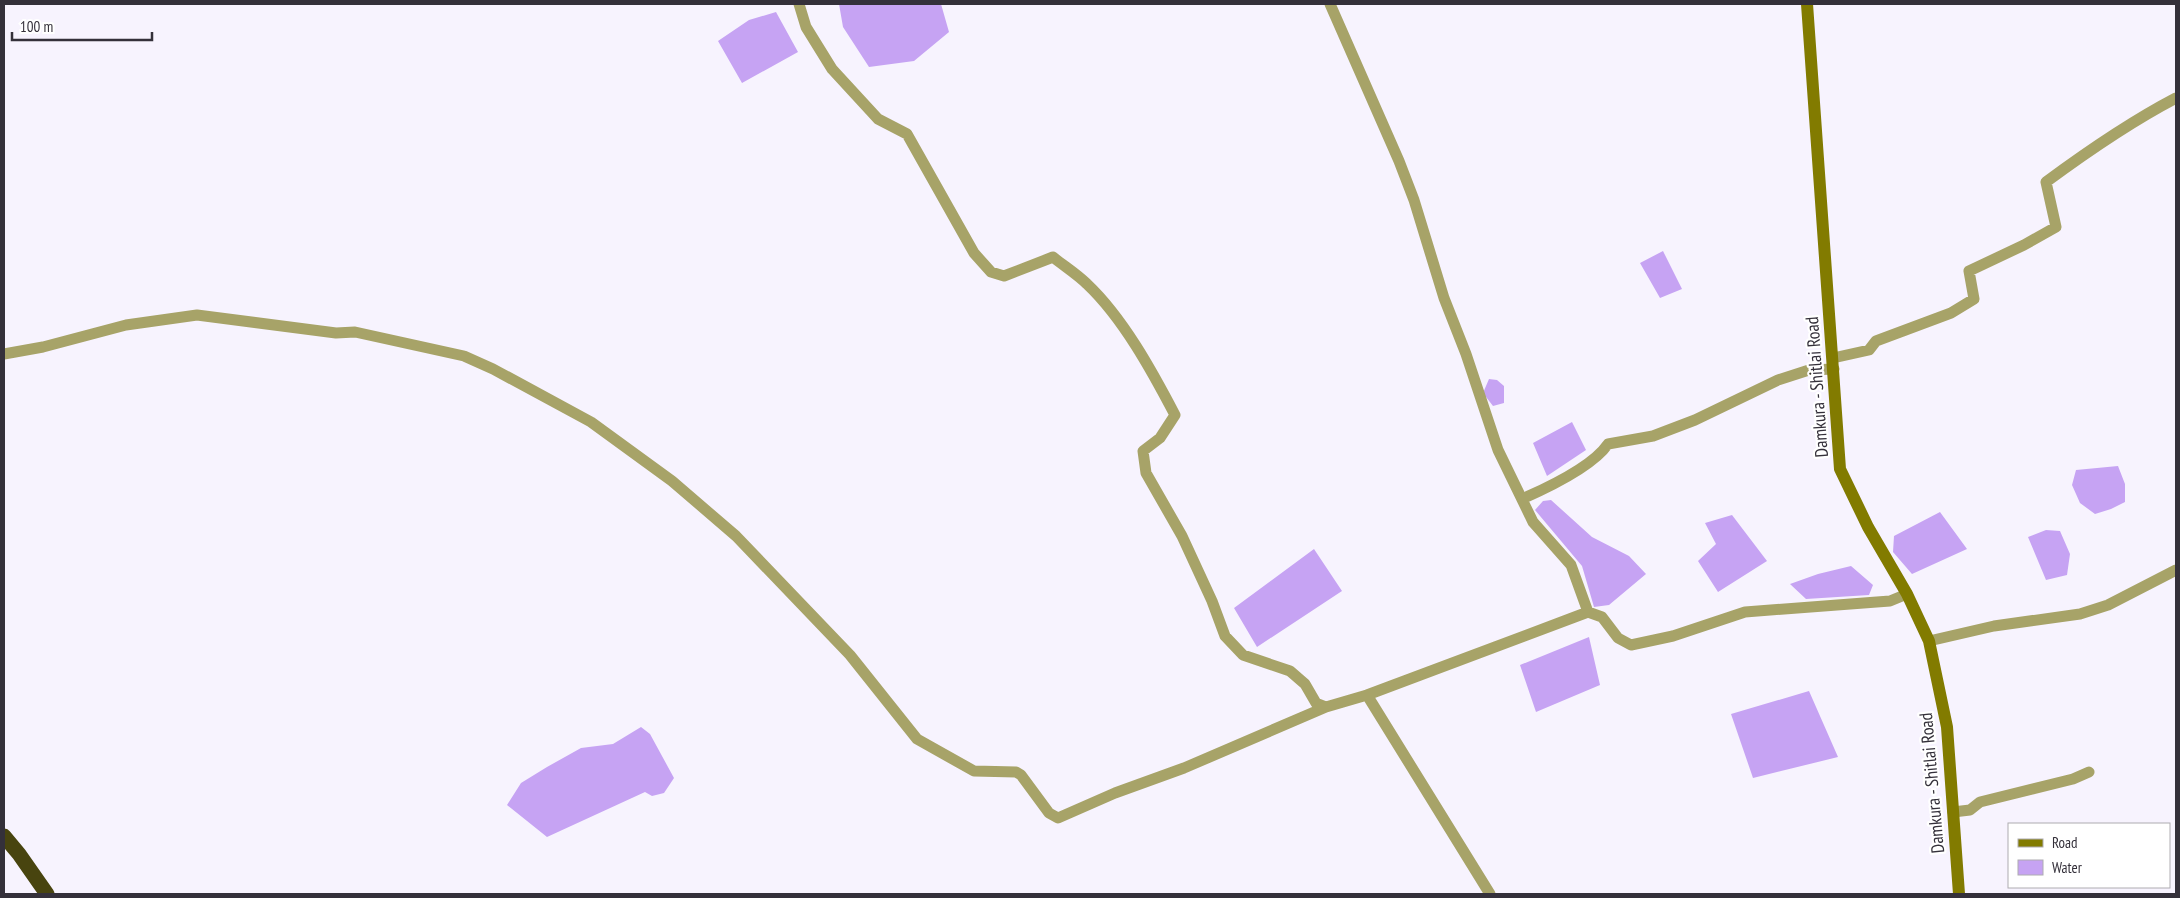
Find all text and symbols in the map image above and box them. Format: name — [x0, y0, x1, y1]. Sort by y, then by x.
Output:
scale bar — [12, 10, 152, 42]
text: 100 m — [20, 17, 53, 36]
street label: Damkura - Shitlai Road — [1800, 316, 1833, 458]
street label: Damkura - Shitlai Road — [1914, 712, 1949, 854]
legend — [2008, 823, 2170, 888]
text: Road — [2052, 833, 2078, 852]
text: Water — [2052, 858, 2083, 877]

